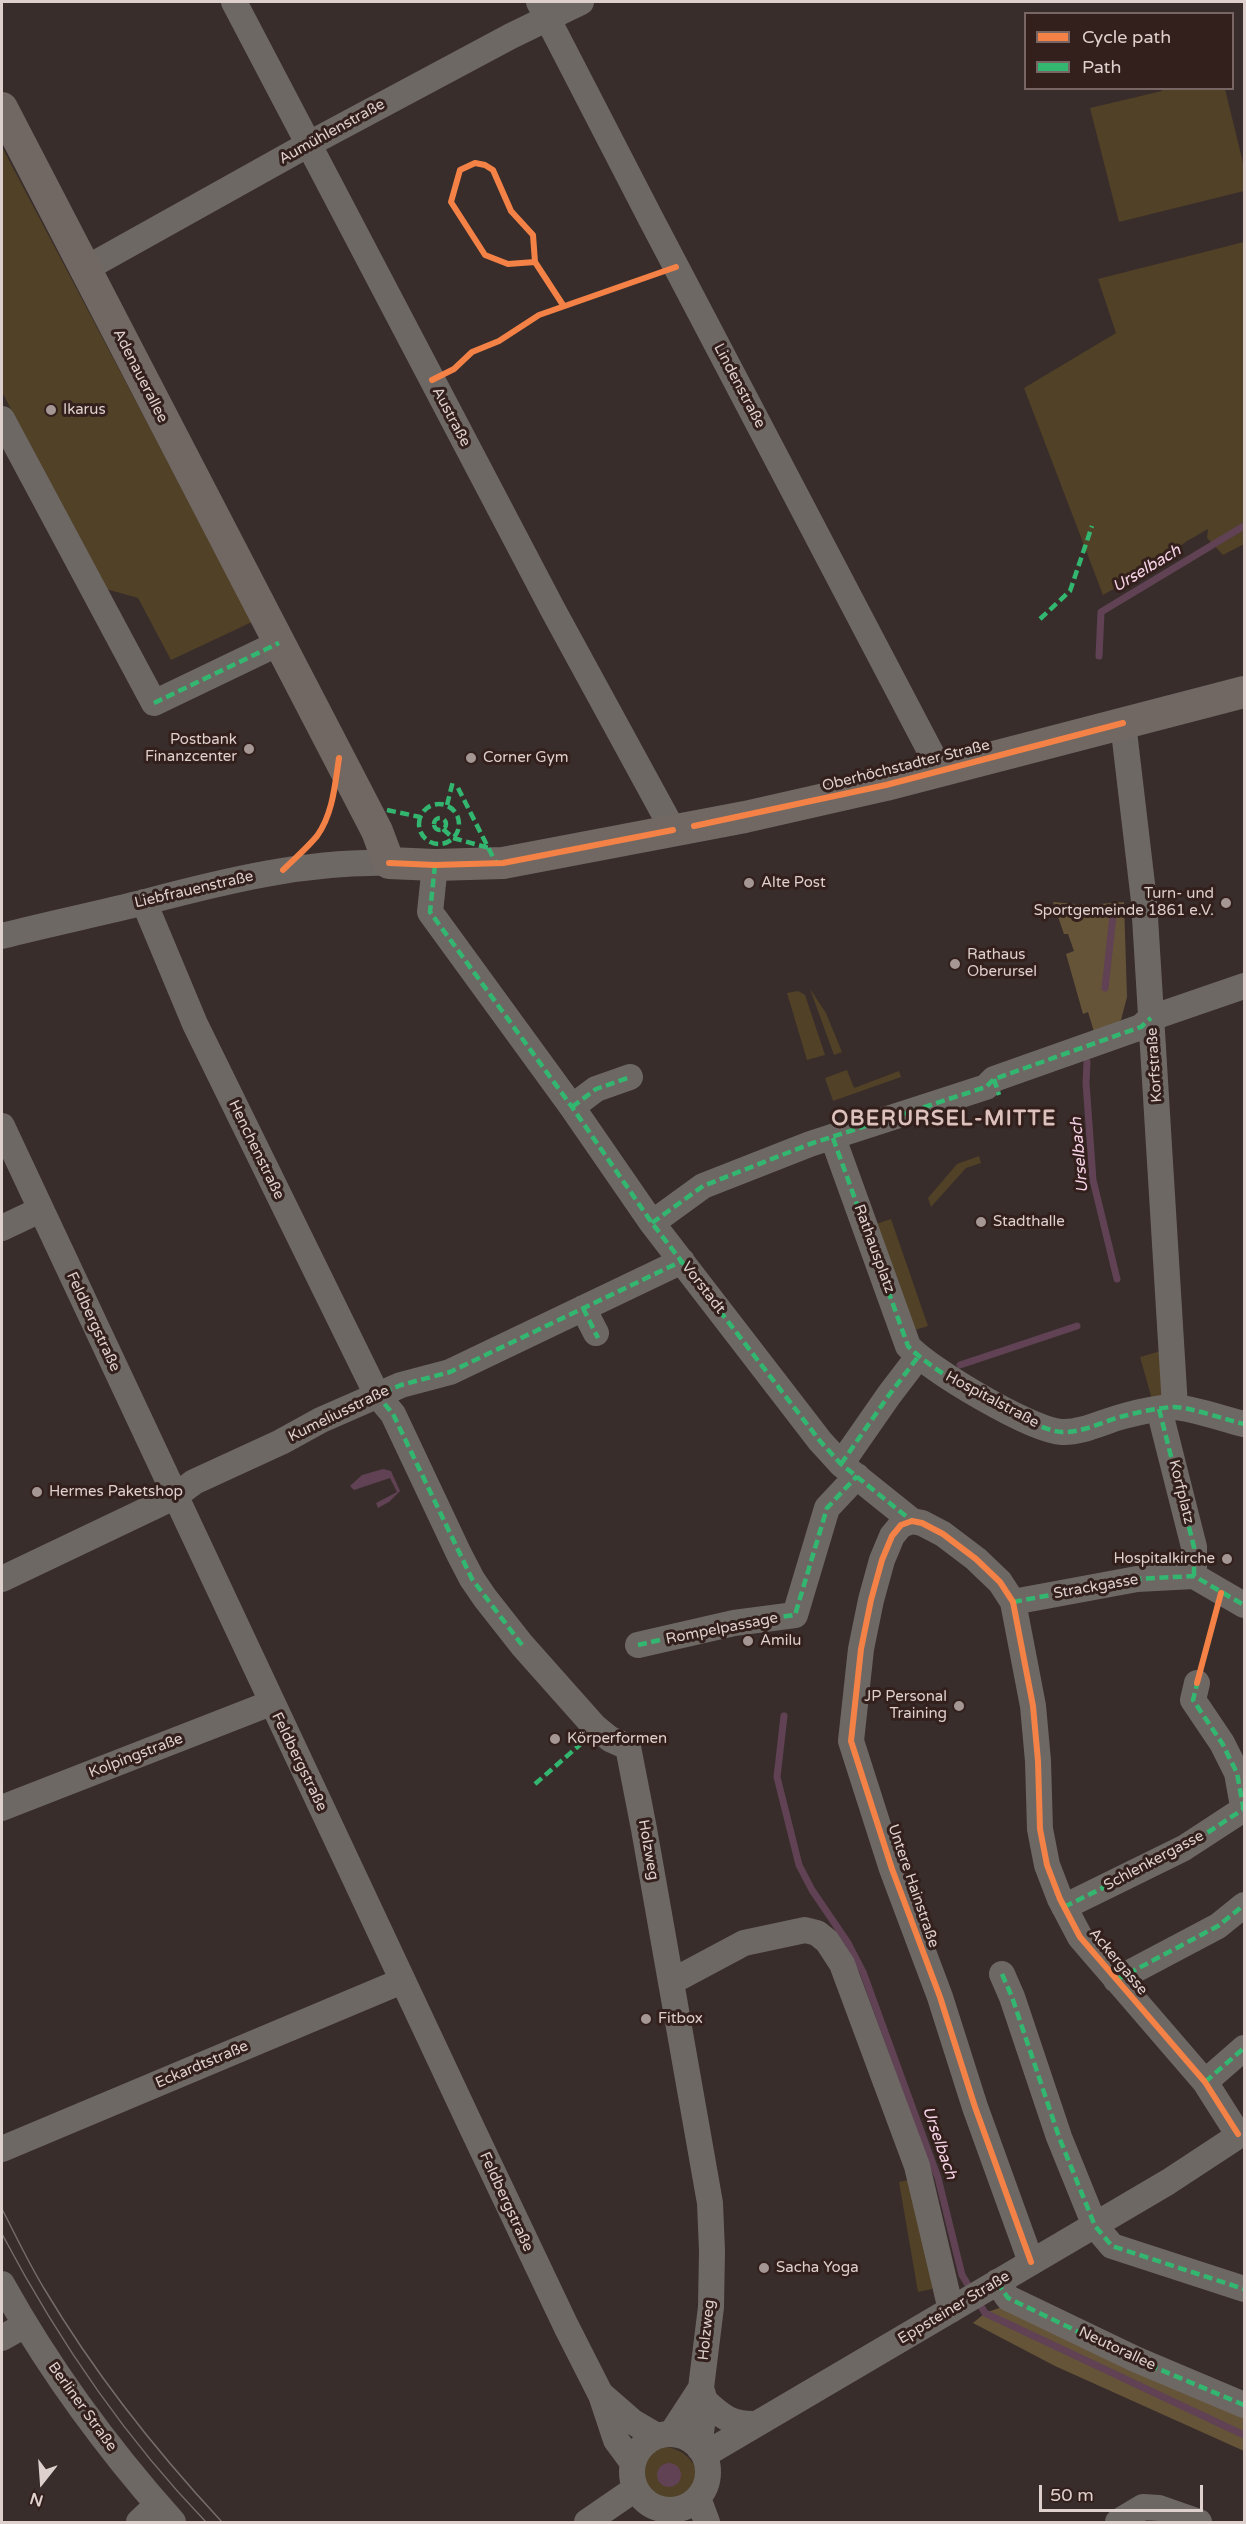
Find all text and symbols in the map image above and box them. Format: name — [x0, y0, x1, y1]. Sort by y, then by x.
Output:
legend — [1024, 12, 1234, 90]
text: Cycle path — [1082, 26, 1171, 48]
text: Path — [1082, 56, 1121, 78]
street label: Aumühlenstraße — [276, 95, 388, 169]
street label: Adenauerallee — [109, 326, 171, 426]
street label: Lindenstraße — [709, 341, 769, 431]
street label: Austraße — [428, 384, 474, 450]
place label: Ikarus — [63, 401, 106, 419]
marker: Ikarus — [44, 403, 58, 417]
water label: Urselbach — [1109, 541, 1185, 597]
place label: Postbank Finanzcenter — [145, 731, 237, 766]
street label: Oberhöchstadter Straße — [820, 736, 992, 796]
marker: Postbank Finanzcenter — [242, 742, 256, 756]
place label: Corner Gym — [483, 749, 568, 767]
marker: Corner Gym — [464, 751, 478, 765]
street label: Liebfrauenstraße — [133, 868, 255, 912]
place label: Alte Post — [761, 874, 826, 892]
marker: Alte Post — [742, 876, 756, 890]
place label: Turn- und Sportgemeinde 1861 e.V. — [1034, 885, 1214, 920]
marker: Turn- und Sportgemeinde 1861 e.V. — [1219, 896, 1233, 910]
place label: Rathaus Oberursel — [967, 946, 1037, 981]
marker: Rathaus Oberursel — [948, 957, 962, 971]
street label: Korfstraße — [1143, 1027, 1167, 1103]
street label: Henchenstraße — [224, 1097, 288, 1203]
district label: OBERURSEL-MITTE — [831, 1106, 1057, 1132]
water label: Urselbach — [1067, 1116, 1093, 1194]
street label: Rathausplatz — [850, 1202, 898, 1296]
place label: Stadthalle — [993, 1213, 1065, 1231]
marker: Stadthalle — [974, 1215, 988, 1229]
street label: Vorstadt — [677, 1258, 729, 1318]
street label: Feldbergstraße — [62, 1269, 124, 1375]
street label: Hospitalstraße — [942, 1368, 1042, 1432]
street label: Kumeliusstraße — [286, 1382, 392, 1446]
street label: Korfplatz — [1164, 1458, 1198, 1526]
place label: Hermes Paketshop — [49, 1483, 183, 1501]
marker: Hermes Paketshop — [30, 1485, 44, 1499]
place label: Hospitalkirche — [1113, 1550, 1215, 1568]
marker: Hospitalkirche — [1220, 1552, 1234, 1566]
street label: Strackgasse — [1052, 1571, 1140, 1603]
street label: Rompelpassage — [664, 1609, 780, 1649]
place label: Amilu — [760, 1632, 801, 1650]
marker: Amilu — [741, 1634, 755, 1648]
place label: JP Personal Training — [864, 1688, 947, 1723]
marker: JP Personal Training — [952, 1699, 966, 1713]
street label: Feldbergstraße — [267, 1710, 331, 1814]
street label: Kolpingstraße — [86, 1730, 186, 1782]
place label: Körperformen — [567, 1730, 667, 1748]
marker: Körperformen — [548, 1732, 562, 1746]
street label: Holzweg — [634, 1818, 662, 1882]
street label: Untere Hainstraße — [883, 1822, 943, 1950]
street label: Schlenkergasse — [1101, 1827, 1207, 1895]
street label: Ackergasse — [1085, 1925, 1151, 1999]
place label: Fitbox — [658, 2010, 703, 2028]
marker: Fitbox — [639, 2012, 653, 2026]
street label: Eckardtstraße — [153, 2037, 251, 2093]
water label: Urselbach — [918, 2104, 960, 2182]
street label: Feldbergstraße — [475, 2149, 537, 2255]
place label: Sacha Yoga — [776, 2259, 859, 2277]
marker: Sacha Yoga — [757, 2261, 771, 2275]
street label: Eppsteiner Straße — [895, 2268, 1013, 2348]
street label: Holzweg — [695, 2299, 719, 2361]
street label: Neutorallee — [1076, 2323, 1158, 2375]
street label: Berliner Straße — [44, 2359, 120, 2455]
north arrow — [12, 2452, 72, 2512]
scale bar — [1042, 2473, 1206, 2511]
text: 50 m — [1050, 2484, 1094, 2506]
text: N — [28, 2488, 46, 2511]

